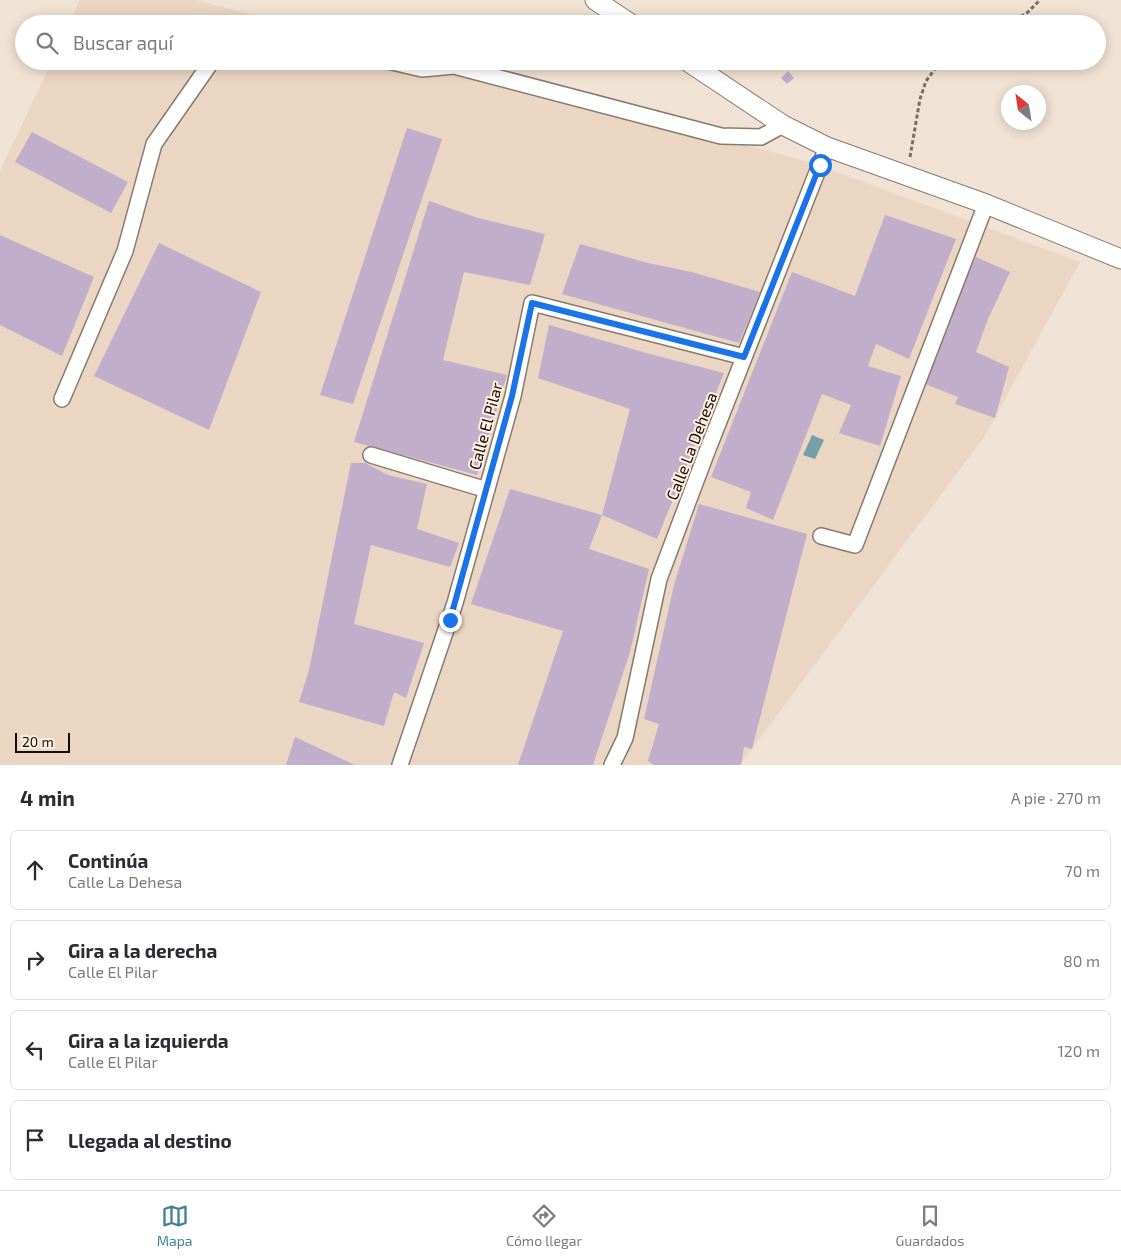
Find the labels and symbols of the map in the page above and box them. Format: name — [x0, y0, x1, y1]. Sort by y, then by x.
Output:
north arrow — [1001, 85, 1046, 130]
route start — [809, 154, 832, 177]
street label: Calle El Pilar — [464, 380, 506, 472]
street label: Calle La Dehesa — [662, 389, 720, 503]
route end — [439, 609, 462, 632]
scale bar — [15, 730, 70, 753]

